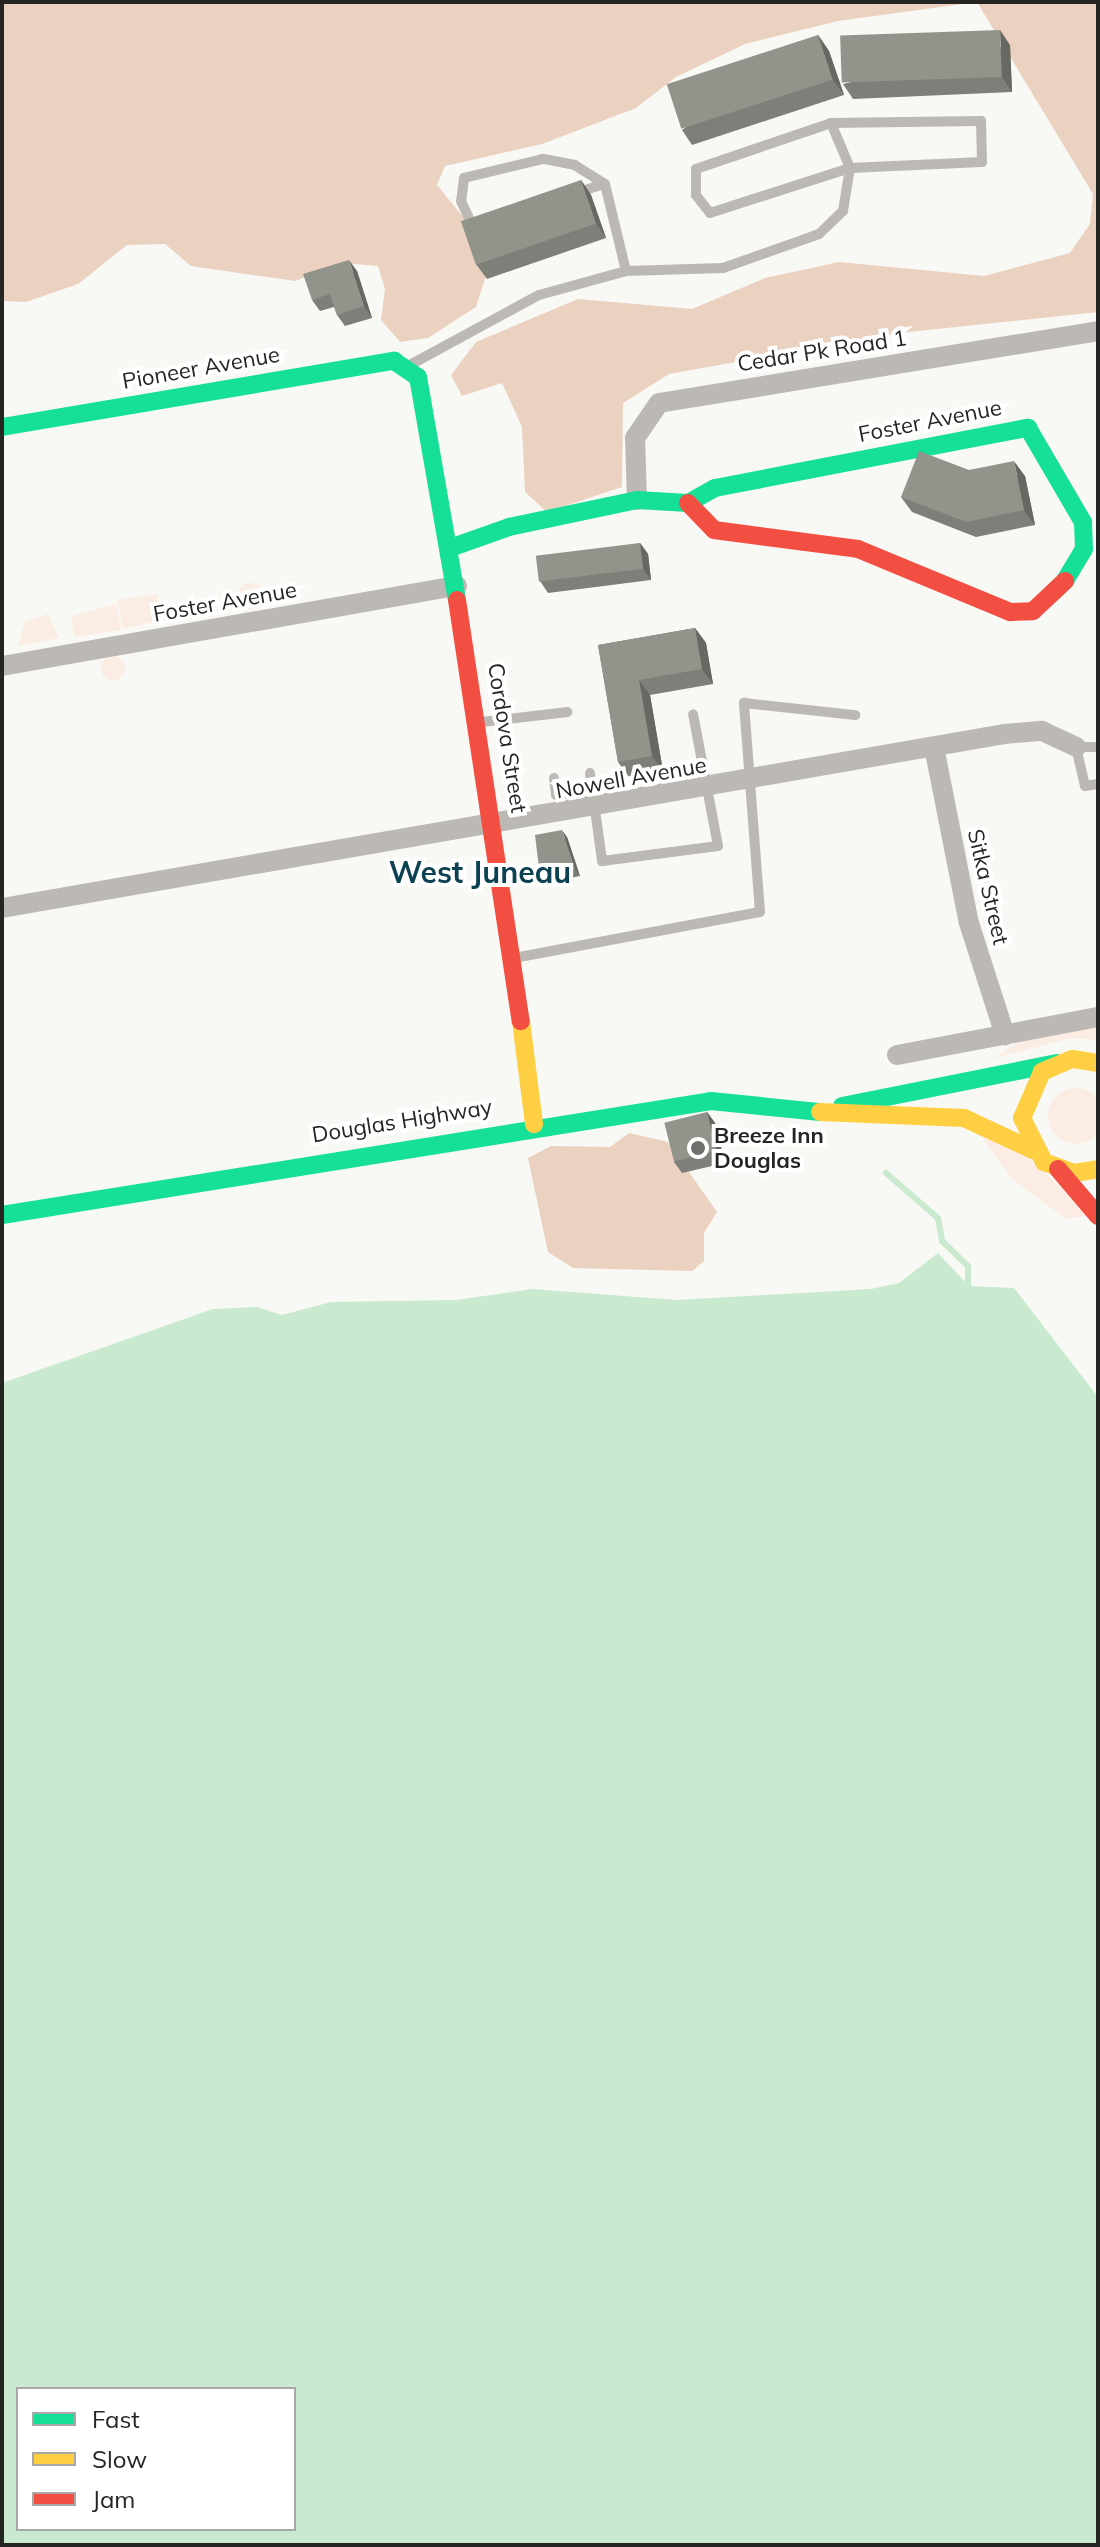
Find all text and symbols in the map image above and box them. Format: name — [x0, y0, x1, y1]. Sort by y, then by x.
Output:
street label: Cedar Pk Road 1 — [736, 325, 908, 377]
street label: Pioneer Avenue — [120, 341, 282, 395]
street label: Foster Avenue — [856, 394, 1004, 448]
street label: Foster Avenue — [151, 576, 299, 628]
street label: Cordova Street — [482, 661, 532, 815]
street label: Nowell Avenue — [554, 752, 708, 804]
street label: Sitka Street — [962, 827, 1014, 947]
district label: West Juneau — [389, 854, 571, 890]
street label: Douglas Highway — [310, 1094, 494, 1148]
place label: Breeze Inn Douglas — [714, 1122, 824, 1174]
marker: Breeze Inn Douglas — [689, 1139, 707, 1157]
legend — [16, 2387, 296, 2531]
text: Fast — [92, 2404, 140, 2434]
text: Slow — [92, 2444, 147, 2474]
text: Jam — [92, 2484, 135, 2514]

